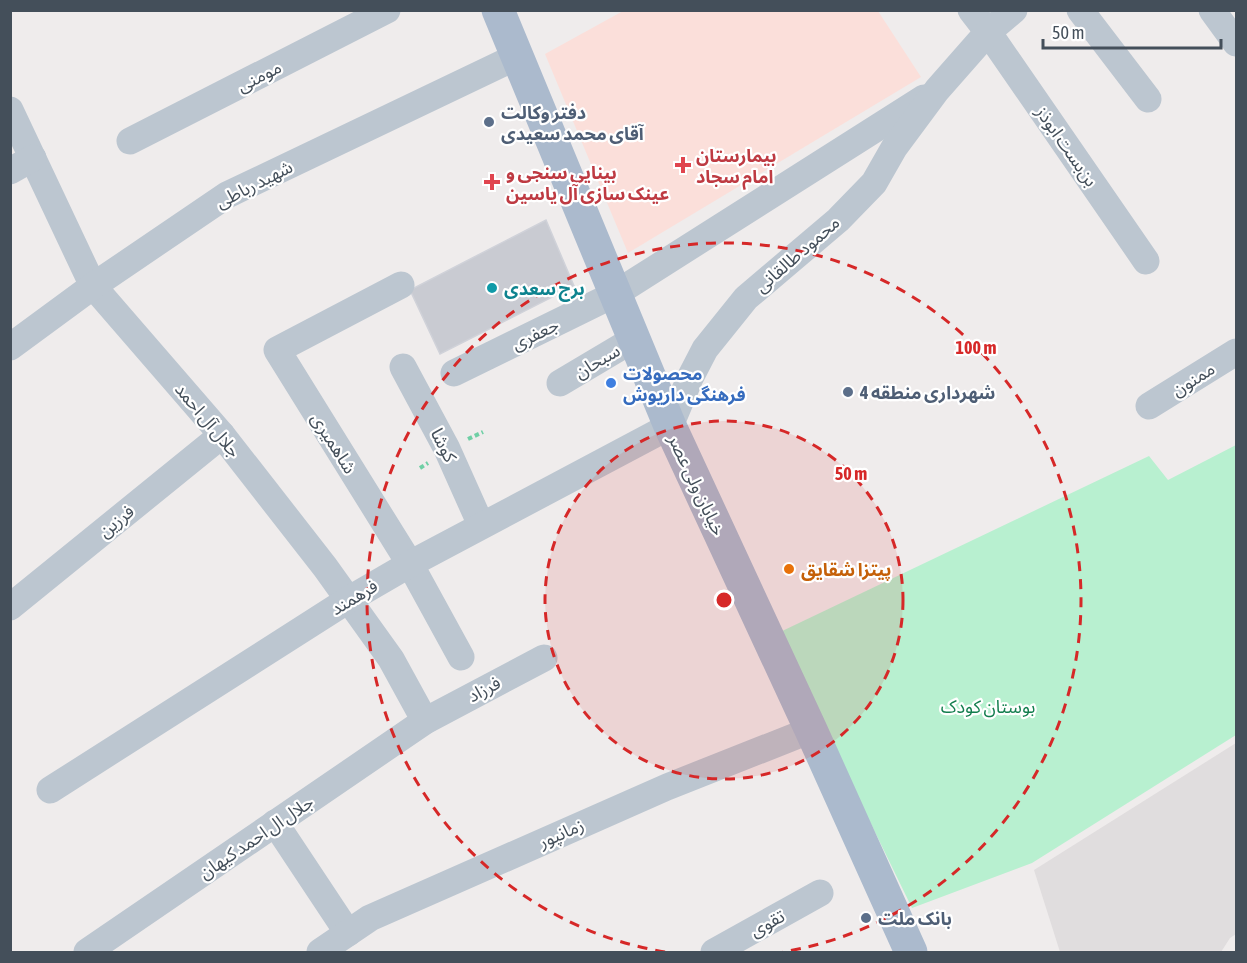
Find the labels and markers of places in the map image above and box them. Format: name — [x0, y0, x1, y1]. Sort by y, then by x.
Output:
place label: دفتر وکالت آقای محمد سعیدی — [501, 102, 645, 144]
marker: دفتر وکالت آقای محمد سعیدی — [482, 115, 496, 129]
place label: بیمارستان امام سجاد — [696, 145, 776, 190]
marker: بیمارستان امام سجاد — [674, 156, 692, 174]
place label: بینایی سنجی و عینک سازی آل یاسین — [506, 162, 669, 205]
marker: بینایی سنجی و عینک سازی آل یاسین — [483, 173, 501, 191]
place label: برج سعدی — [504, 278, 585, 302]
marker: برج سعدی — [485, 281, 499, 295]
place label: محصولات فرهنگی داریوش — [623, 363, 746, 406]
marker: محصولات فرهنگی داریوش — [604, 376, 618, 390]
place label: شهرداری منطقه 4 — [859, 382, 995, 404]
marker: شهرداری منطقه 4 — [841, 385, 855, 399]
place label: پیتزا شقایق — [801, 559, 891, 581]
marker: پیتزا شقایق — [782, 562, 796, 576]
centre of rings — [714, 590, 734, 610]
place label: بانک ملت — [878, 908, 952, 929]
marker: بانک ملت — [859, 911, 873, 925]

